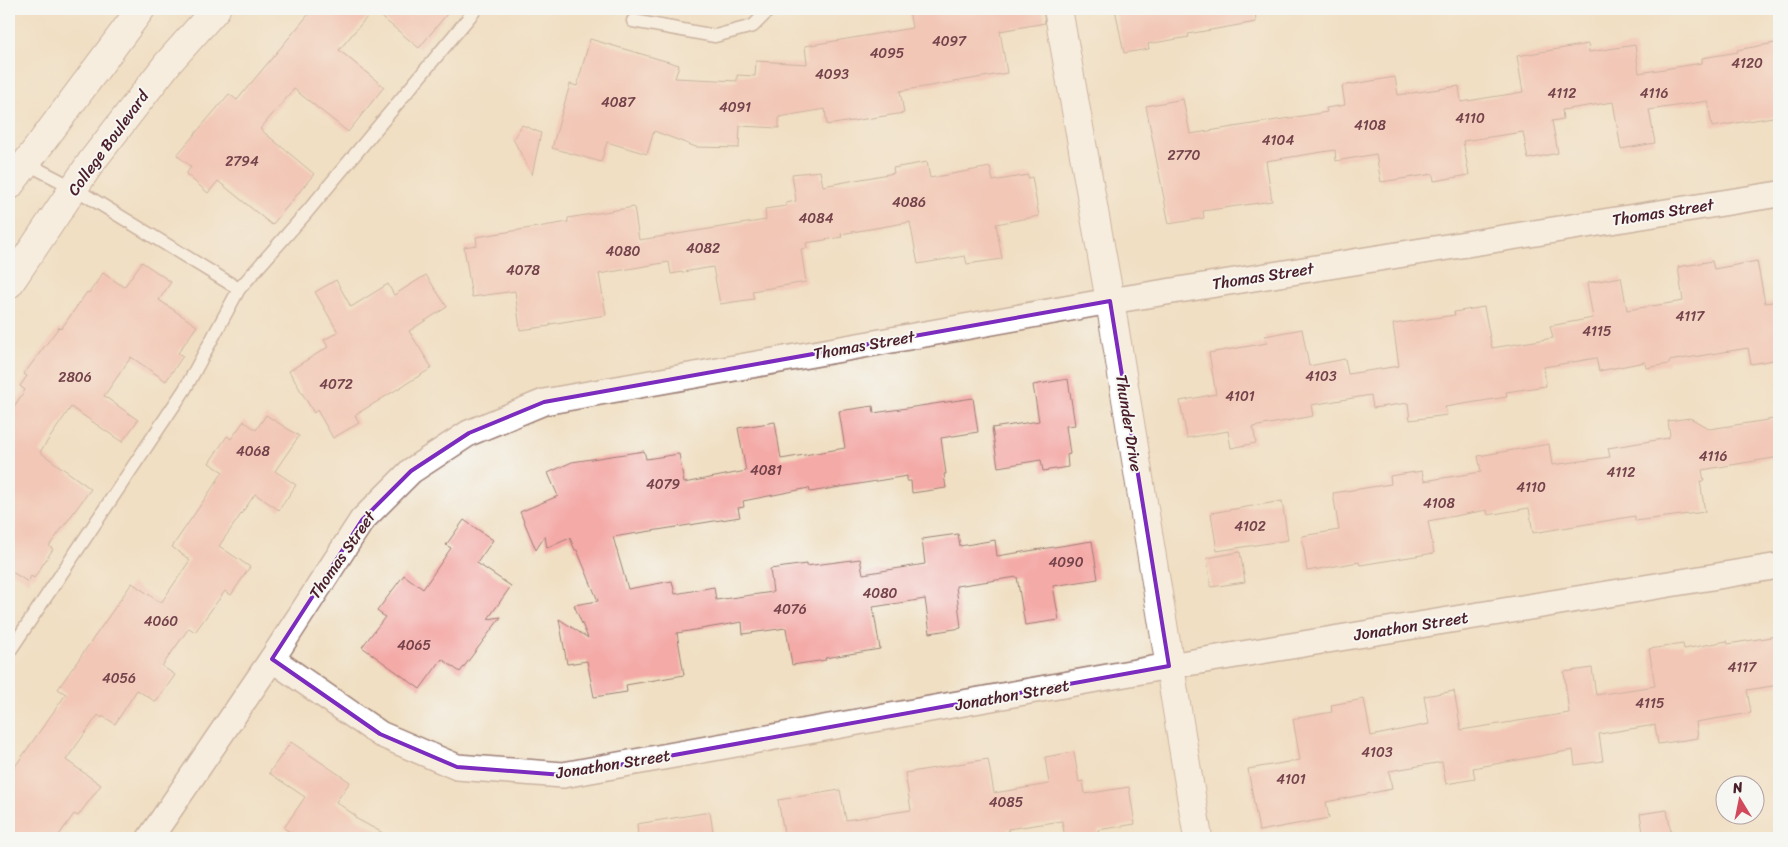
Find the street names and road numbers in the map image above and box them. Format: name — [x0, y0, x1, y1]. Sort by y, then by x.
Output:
street label: College Boulevard — [60, 83, 157, 202]
street label: Thomas Street — [1610, 190, 1716, 234]
street label: Thomas Street — [1210, 254, 1316, 298]
street label: Thomas Street — [811, 322, 917, 368]
street label: Thunder Drive — [1107, 372, 1151, 474]
street label: Thomas Street — [301, 504, 384, 605]
street label: Jonathon Street — [1351, 603, 1470, 650]
street label: Jonathon Street — [952, 671, 1071, 719]
street label: Jonathon Street — [553, 741, 672, 788]

